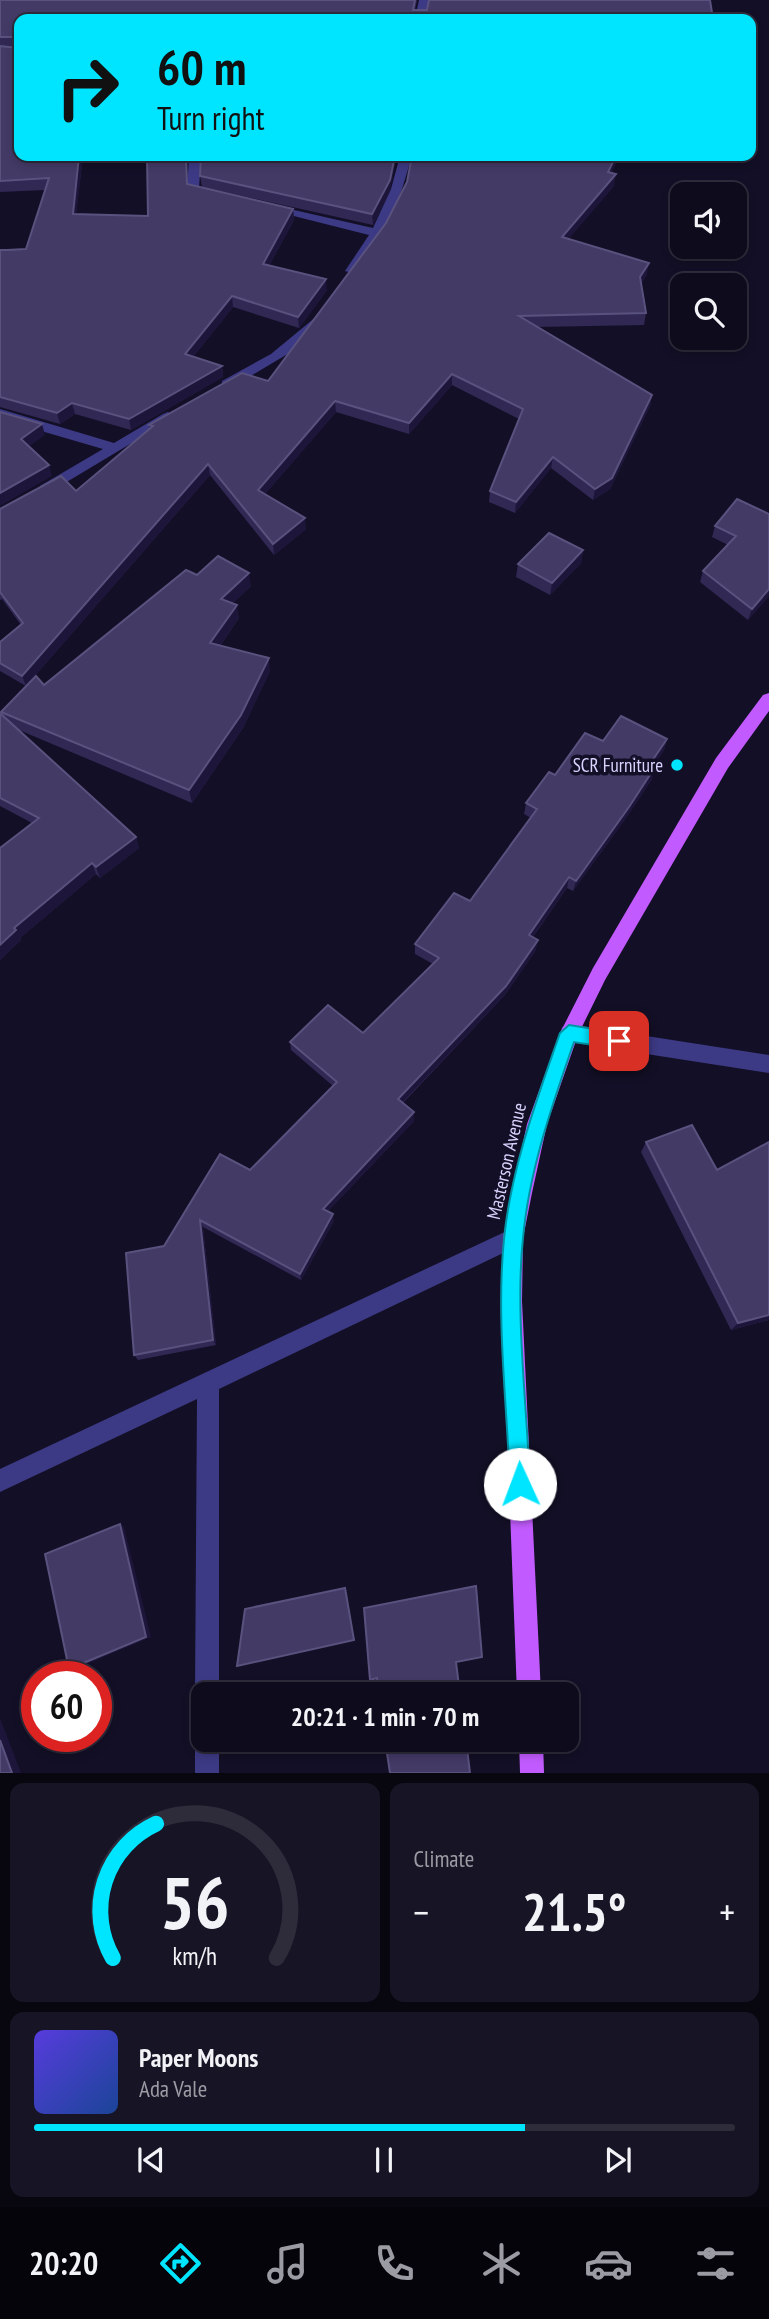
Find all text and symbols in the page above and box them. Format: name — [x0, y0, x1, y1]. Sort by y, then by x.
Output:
text: 60 m — [157, 35, 246, 99]
icon: right — [42, 42, 133, 133]
text: Turn right — [157, 97, 265, 139]
map controls — [670, 182, 747, 350]
button: sound — [670, 182, 747, 259]
button: search — [670, 273, 747, 350]
place label: SCR Furniture — [573, 753, 663, 777]
marker: SCR Furniture — [669, 757, 685, 773]
pin — [589, 1011, 649, 1071]
icon: arrive — [600, 1022, 638, 1060]
street label: Masterson Avenue — [481, 1100, 531, 1222]
position arrow — [483, 1447, 557, 1521]
speed limit sign: 60 — [21, 1661, 112, 1752]
text: 20:21 · 1 min · 70 m — [291, 1700, 479, 1733]
text: Climate — [414, 1844, 474, 1873]
text: 56 — [160, 1855, 230, 1949]
text: 21.5° — [522, 1878, 627, 1945]
text: − — [414, 1887, 429, 1936]
text: + — [719, 1887, 735, 1936]
text: km/h — [173, 1940, 217, 1972]
text: Paper Moons — [139, 2041, 258, 2074]
text: Ada Vale — [139, 2074, 207, 2103]
icon: previous — [132, 2141, 170, 2179]
icon: pause — [365, 2141, 403, 2179]
icon: next — [599, 2141, 637, 2179]
icon: directions — [156, 2239, 205, 2288]
icon: music — [263, 2239, 312, 2288]
icon: phone — [370, 2239, 419, 2288]
icon: climate — [477, 2239, 526, 2288]
icon: car — [584, 2239, 633, 2288]
icon: filters — [691, 2239, 740, 2288]
text: 20:20 — [29, 2242, 98, 2284]

